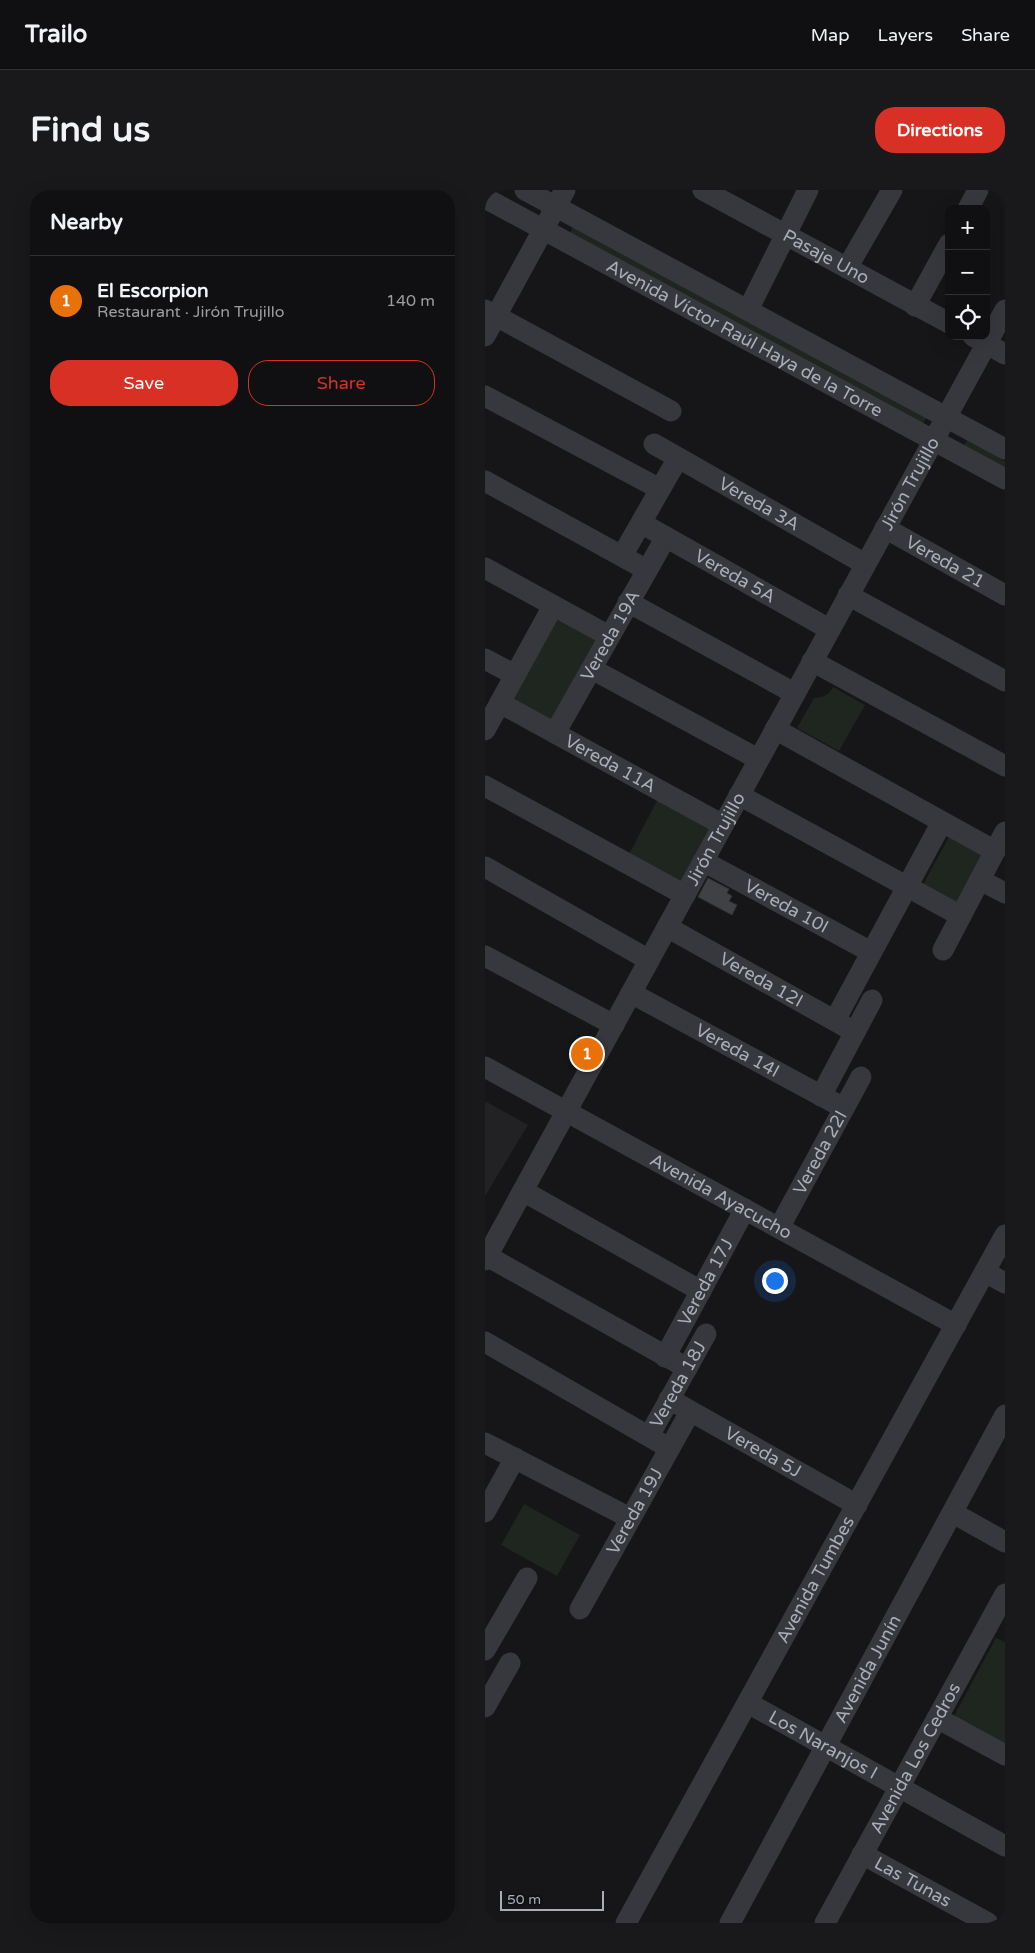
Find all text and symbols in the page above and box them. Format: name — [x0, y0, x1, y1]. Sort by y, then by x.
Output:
text: Trailo — [25, 20, 87, 49]
text: Map — [811, 24, 850, 46]
text: Layers — [878, 24, 933, 46]
text: Share — [961, 24, 1010, 46]
button: Directions — [875, 107, 1005, 153]
text: Find us — [30, 109, 150, 151]
map controls — [945, 205, 990, 340]
button: + — [945, 205, 990, 250]
text: Nearby — [50, 210, 123, 235]
street label: Pasaje Uno — [779, 224, 873, 289]
button: − — [945, 250, 990, 295]
street label: Avenida Víctor Raúl Haya de la Torre — [603, 255, 886, 422]
text: El Escorpion — [97, 280, 209, 302]
text: 1 — [61, 291, 71, 311]
text: 140 m — [386, 291, 435, 311]
button: locate — [945, 295, 990, 340]
text: Restaurant · Jirón Trujillo — [97, 302, 284, 322]
button: Save — [50, 360, 238, 406]
button: Share — [248, 360, 435, 406]
street label: Jirón Trujillo — [876, 433, 944, 534]
street label: Vereda 3A — [715, 472, 804, 535]
street label: Vereda 21 — [902, 531, 989, 593]
street label: Vereda 5A — [691, 544, 779, 608]
street label: Vereda 19A — [576, 586, 645, 685]
street label: Vereda 11A — [561, 730, 660, 797]
street label: Jirón Trujillo — [681, 789, 750, 889]
street label: Vereda 10I — [741, 875, 832, 938]
street label: Vereda 12I — [716, 948, 807, 1012]
street label: Vereda 14I — [692, 1019, 783, 1082]
pin: 1 — [571, 1035, 603, 1073]
street label: Vereda 22I — [788, 1107, 852, 1198]
street label: Avenida Ayacucho — [646, 1148, 796, 1244]
street label: Vereda 17J — [673, 1235, 738, 1330]
your location — [762, 1268, 788, 1294]
street label: Vereda 18J — [645, 1337, 711, 1432]
street label: Vereda 5J — [721, 1422, 805, 1482]
street label: Vereda 19J — [602, 1464, 668, 1558]
street label: Avenida Tumbes — [771, 1512, 859, 1647]
street label: Avenida Junín — [829, 1611, 906, 1727]
street label: Avenida Los Cedros — [865, 1679, 965, 1837]
street label: Los Naranjos I — [765, 1706, 881, 1784]
street label: Las Tunas — [871, 1852, 955, 1912]
scale bar — [500, 1888, 604, 1911]
text: 50 m — [507, 1891, 541, 1908]

